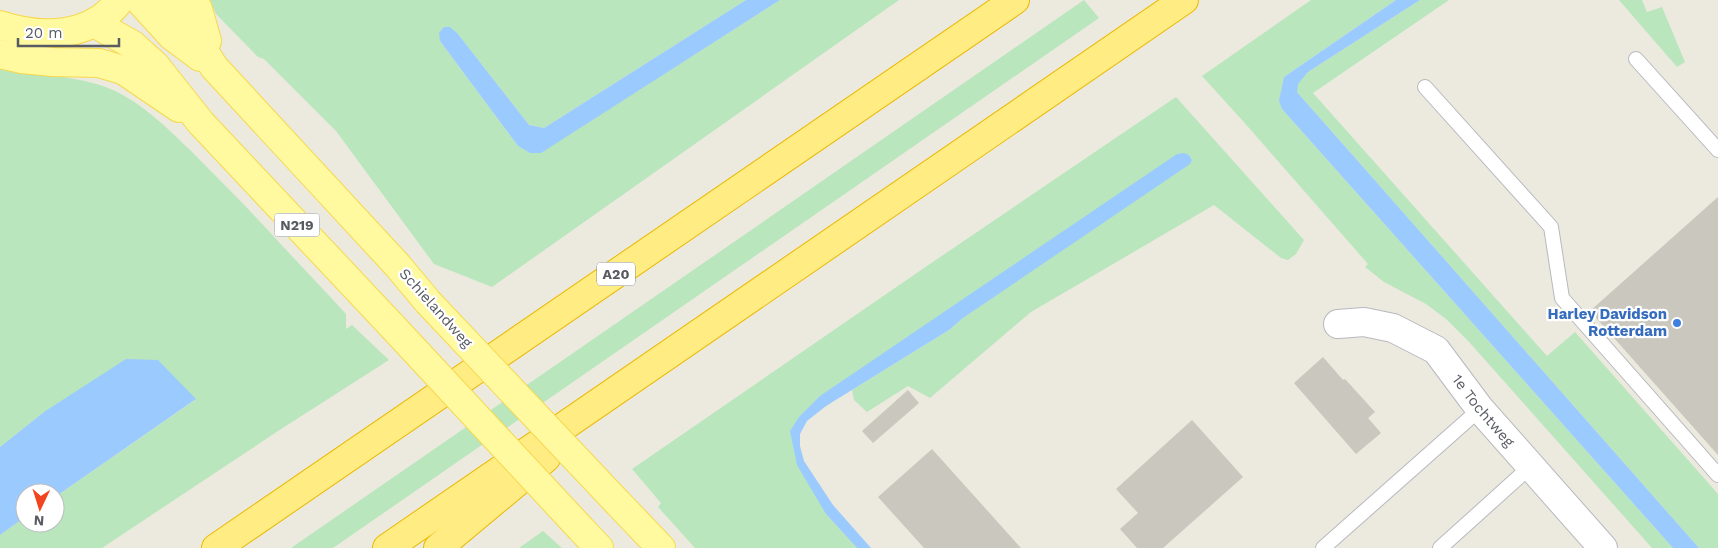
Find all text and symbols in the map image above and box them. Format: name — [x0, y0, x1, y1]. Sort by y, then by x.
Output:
scale bar — [18, 15, 119, 47]
text: 20 m — [25, 24, 63, 42]
road number: N219 — [274, 214, 320, 236]
road number: A20 — [597, 262, 635, 286]
street label: Schielandweg — [396, 265, 476, 351]
place label: Harley Davidson Rotterdam — [1548, 305, 1667, 340]
marker: Harley Davidson Rotterdam — [1671, 317, 1683, 329]
street label: 1e Tochtweg — [1448, 371, 1518, 451]
north arrow — [15, 483, 65, 533]
text: N — [33, 513, 45, 529]

